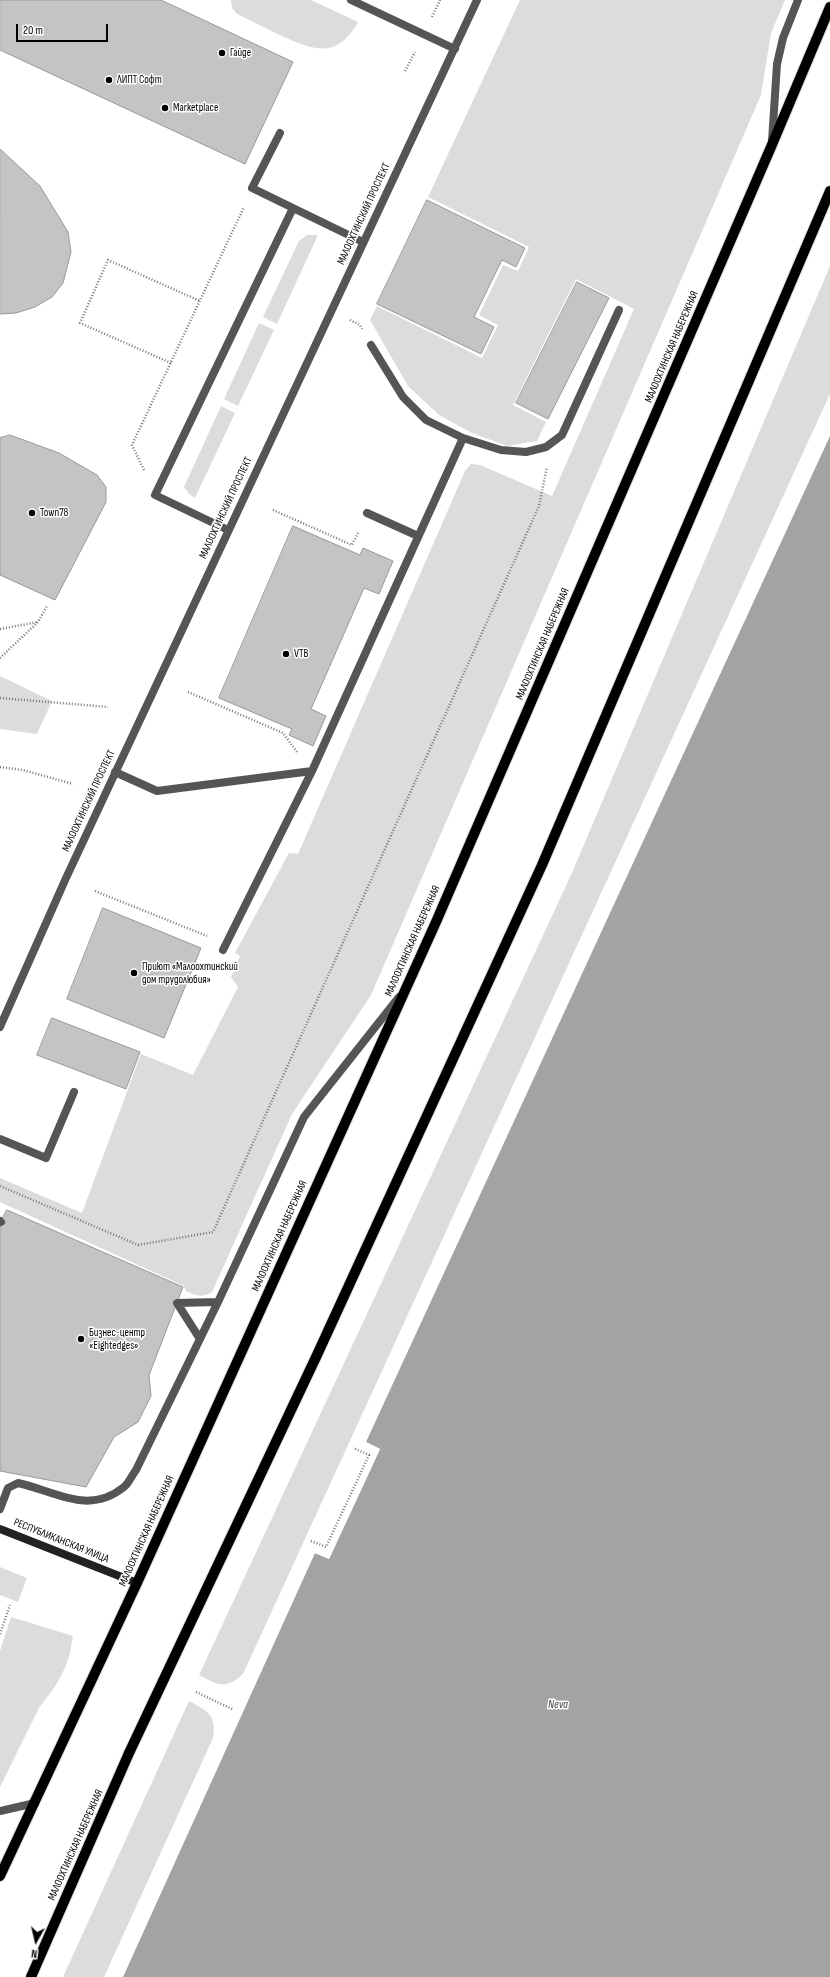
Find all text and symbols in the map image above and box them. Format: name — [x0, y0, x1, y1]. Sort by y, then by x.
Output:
scale bar — [18, 16, 110, 42]
text: 20 m — [23, 23, 43, 38]
place label: Гайде — [230, 46, 251, 60]
marker: Гайде — [217, 48, 227, 58]
place label: ЛИПТ Софт — [117, 73, 162, 87]
marker: ЛИПТ Софт — [104, 75, 114, 85]
place label: Marketplace — [173, 101, 218, 115]
marker: Marketplace — [160, 103, 170, 113]
street label: МАЛООХТИНСКИЙ ПРОСПЕКТ — [335, 161, 393, 267]
street label: МАЛООХТИНСКАЯ НАБЕРЕЖНАЯ — [642, 289, 702, 405]
street label: МАЛООХТИНСКИЙ ПРОСПЕКТ — [197, 455, 255, 561]
place label: Town78 — [40, 506, 68, 520]
marker: Town78 — [27, 508, 37, 518]
street label: МАЛООХТИНСКАЯ НАБЕРЕЖНАЯ — [513, 586, 573, 702]
place label: VTB — [294, 647, 308, 661]
marker: VTB — [281, 649, 291, 659]
street label: МАЛООХТИНСКИЙ ПРОСПЕКТ — [60, 748, 118, 854]
street label: МАЛООХТИНСКАЯ НАБЕРЕЖНАЯ — [383, 883, 443, 999]
place label: Приют «Малоохтинский дом трудолюбия» — [142, 960, 238, 986]
marker: Приют «Малоохтинский дом трудолюбия» — [129, 968, 139, 978]
street label: МАЛООХТИНСКАЯ НАБЕРЕЖНАЯ — [250, 1178, 310, 1294]
place label: Бизнес-центр «Eightedges» — [89, 1326, 145, 1352]
marker: Бизнес-центр «Eightedges» — [76, 1334, 86, 1344]
street label: МАЛООХТИНСКАЯ НАБЕРЕЖНАЯ — [117, 1473, 177, 1589]
street label: РЕСПУБЛИКАНСКАЯ УЛИЦА — [11, 1516, 111, 1566]
water label: Neva — [548, 1698, 568, 1712]
street label: МАЛООХТИНСКАЯ НАБЕРЕЖНАЯ — [46, 1787, 106, 1903]
north arrow — [16, 1921, 56, 1961]
text: N — [30, 1947, 38, 1960]

